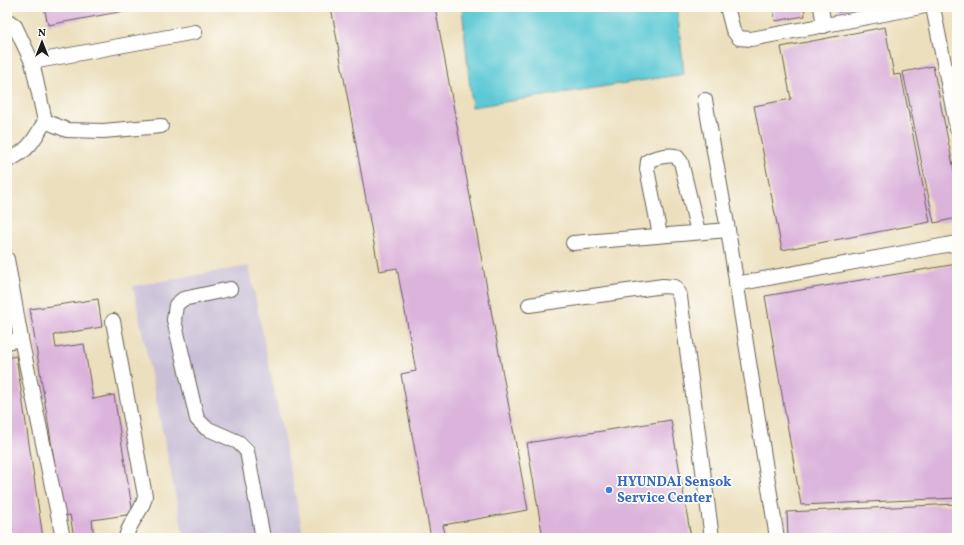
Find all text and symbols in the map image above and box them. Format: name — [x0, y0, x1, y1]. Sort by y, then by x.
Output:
north arrow — [22, 22, 62, 62]
text: N — [38, 26, 46, 41]
place label: HYUNDAI Sensok Service Center — [617, 473, 732, 508]
marker: HYUNDAI Sensok Service Center — [604, 485, 614, 495]

